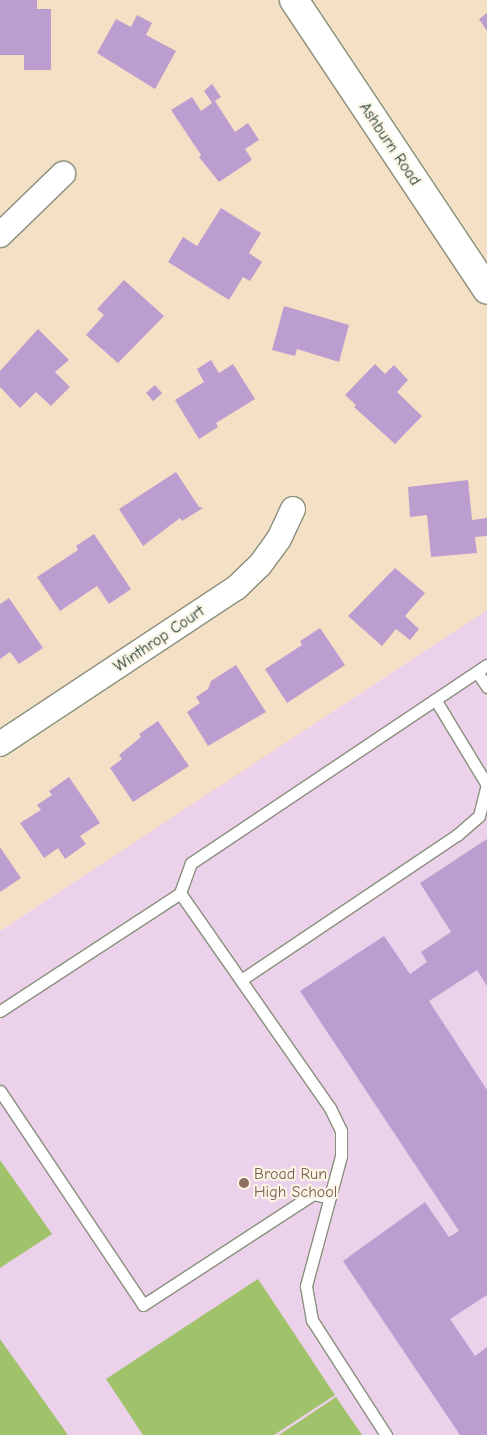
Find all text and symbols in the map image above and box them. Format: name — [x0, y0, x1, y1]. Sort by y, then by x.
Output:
street label: Ashburn Road — [355, 99, 425, 189]
street label: Winthrop Court — [110, 602, 208, 676]
place label: Broad Run High School — [254, 1164, 337, 1202]
marker: Broad Run High School — [238, 1177, 250, 1189]

